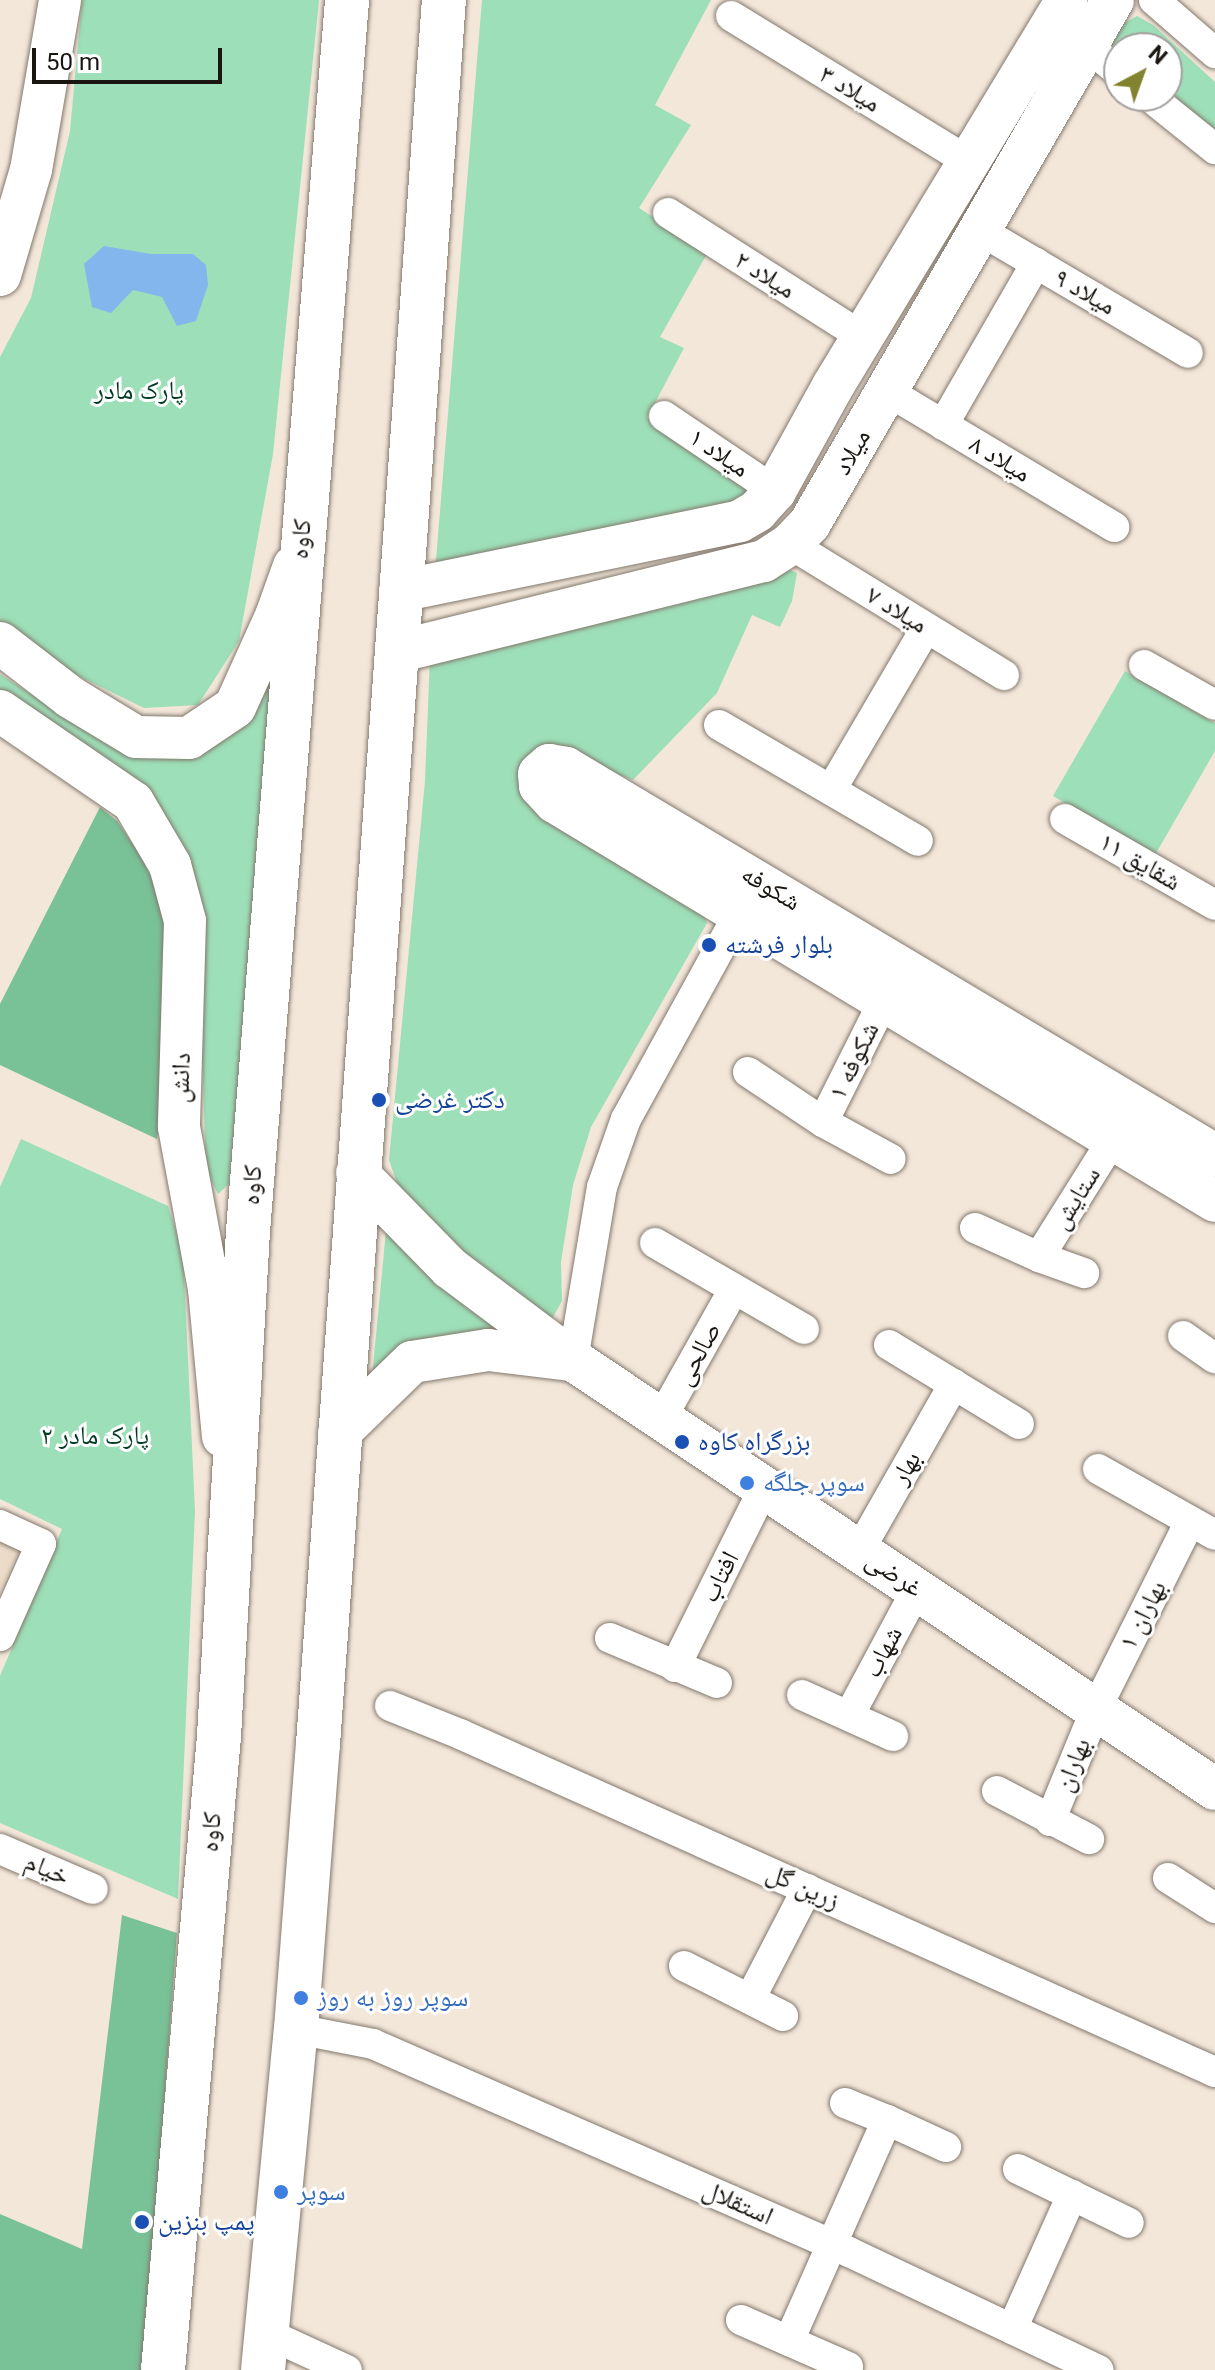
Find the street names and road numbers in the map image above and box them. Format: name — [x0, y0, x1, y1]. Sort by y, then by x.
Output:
street label: میلاد ۳ — [814, 59, 886, 119]
street label: میلاد ۲ — [729, 244, 801, 306]
street label: میلاد ۹ — [1049, 262, 1121, 322]
street label: میلاد ۱ — [683, 422, 755, 484]
street label: میلاد — [827, 423, 877, 481]
street label: میلاد ۸ — [964, 429, 1036, 489]
street label: کاوه — [284, 518, 318, 560]
street label: میلاد ۷ — [861, 580, 933, 640]
street label: شقایق ۱۱ — [1094, 826, 1186, 898]
street label: شکوفه — [736, 858, 806, 918]
street label: شکوفه ۱ — [822, 1017, 886, 1105]
street label: دانش — [165, 1052, 197, 1104]
street label: ستایش — [1045, 1161, 1107, 1235]
street label: کاوه — [235, 1164, 269, 1206]
street label: صالحی — [668, 1317, 728, 1391]
street label: بهار — [884, 1446, 928, 1490]
street label: غرضی — [860, 1544, 928, 1604]
street label: افتاب — [694, 1546, 746, 1608]
street label: بهاران ۱ — [1112, 1575, 1174, 1655]
street label: شهاب — [857, 1621, 909, 1683]
street label: بهاران — [1048, 1734, 1098, 1796]
street label: کاوه — [194, 1811, 228, 1853]
street label: خیام — [20, 1846, 74, 1892]
street label: زرین گل — [762, 1857, 844, 1917]
street label: استقلال — [698, 2174, 778, 2232]

